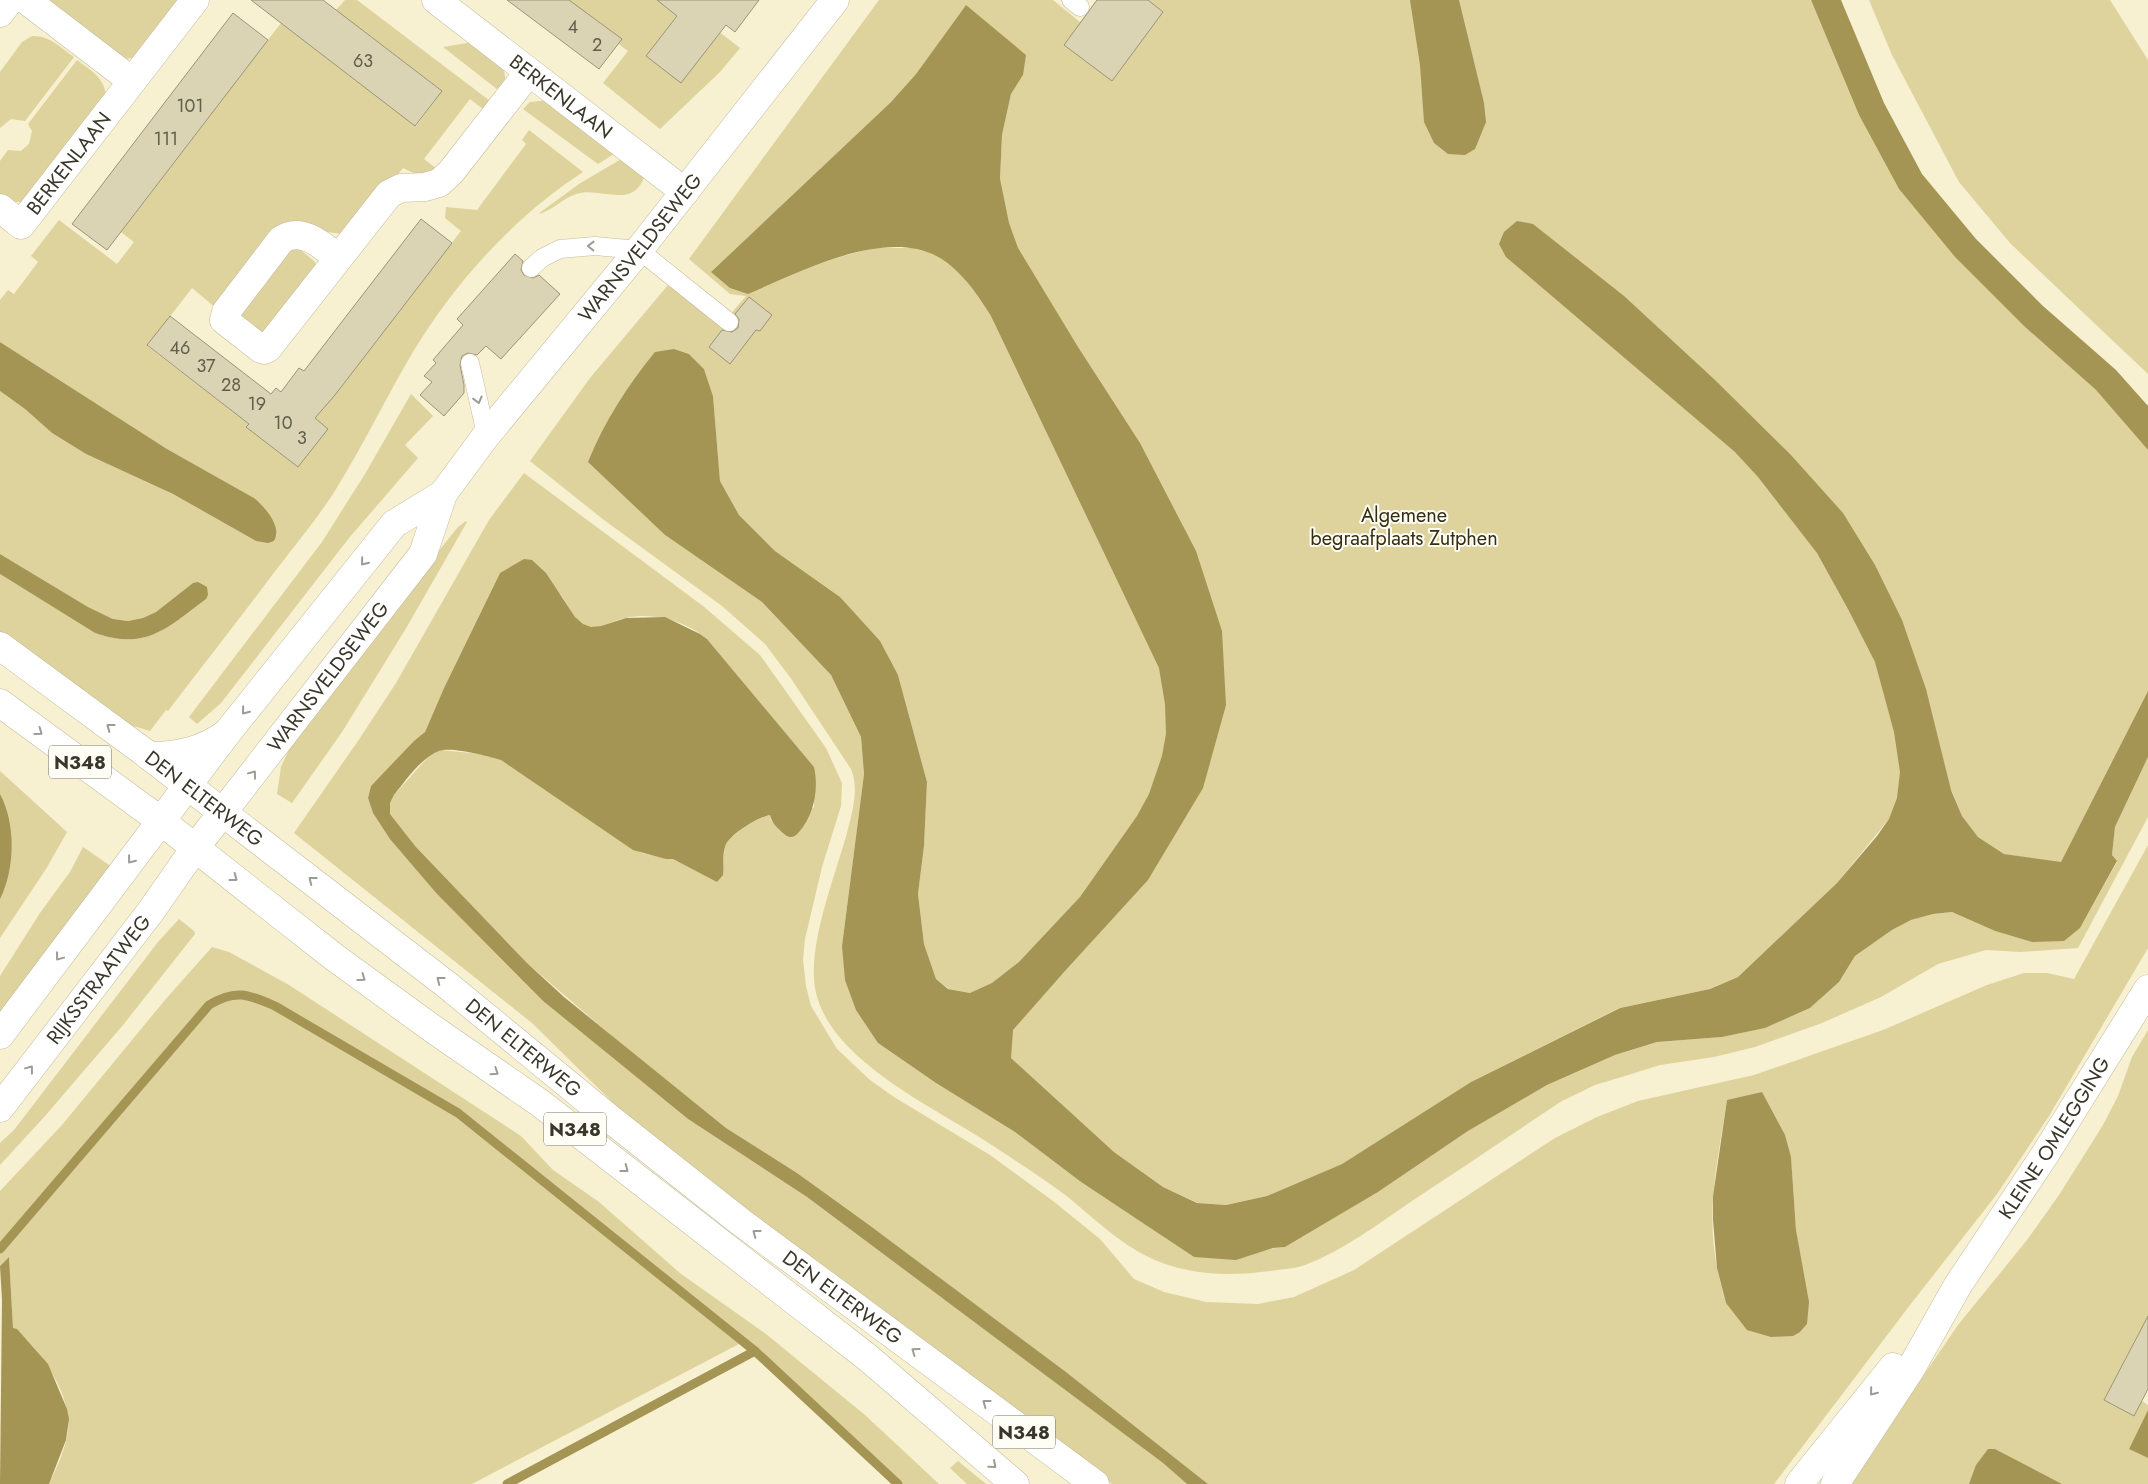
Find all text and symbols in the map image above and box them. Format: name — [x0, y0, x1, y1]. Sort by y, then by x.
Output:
house number: 4 — [568, 14, 578, 40]
house number: 2 — [592, 32, 602, 58]
house number: 63 — [353, 48, 373, 74]
street label: BERKENLAAN — [503, 48, 618, 146]
house number: 101 — [177, 93, 204, 119]
street label: BERKENLAAN — [20, 106, 118, 221]
house number: 111 — [154, 126, 178, 152]
street label: WARNSVELDSEWEG — [571, 167, 709, 328]
one-way arrow — [587, 241, 594, 251]
house number: 46 — [170, 335, 190, 361]
house number: 37 — [196, 353, 216, 379]
house number: 28 — [221, 372, 241, 398]
house number: 19 — [248, 391, 266, 417]
one-way arrow — [472, 395, 483, 404]
house number: 10 — [274, 410, 293, 436]
house number: 3 — [297, 425, 307, 451]
park label: Algemene begraafplaats Zutphen — [1310, 501, 1498, 553]
one-way arrow — [361, 556, 369, 565]
street label: WARNSVELDSEWEG — [261, 595, 396, 758]
one-way arrow — [241, 706, 250, 715]
one-way arrow — [107, 724, 116, 732]
one-way arrow — [33, 726, 43, 735]
street label: DEN ELTERWEG — [139, 744, 269, 854]
road number: N348 — [49, 746, 111, 779]
one-way arrow — [247, 770, 256, 780]
one-way arrow — [129, 854, 137, 863]
one-way arrow — [228, 872, 237, 880]
one-way arrow — [309, 878, 318, 886]
street label: RIJKSSTRAATWEG — [40, 909, 158, 1051]
one-way arrow — [56, 951, 65, 961]
one-way arrow — [357, 971, 366, 981]
one-way arrow — [436, 977, 446, 986]
street label: DEN ELTERWEG — [459, 992, 587, 1105]
street label: KLEINE OMLEGGING — [1992, 1051, 2117, 1225]
one-way arrow — [490, 1065, 499, 1075]
one-way arrow — [24, 1066, 32, 1075]
road number: N348 — [544, 1112, 606, 1146]
one-way arrow — [619, 1163, 628, 1171]
one-way arrow — [753, 1231, 762, 1239]
street label: DEN ELTERWEG — [776, 1244, 908, 1352]
one-way arrow — [911, 1348, 920, 1358]
one-way arrow — [1870, 1386, 1879, 1396]
one-way arrow — [982, 1400, 992, 1409]
road number: N348 — [993, 1415, 1055, 1448]
one-way arrow — [988, 1459, 997, 1468]

